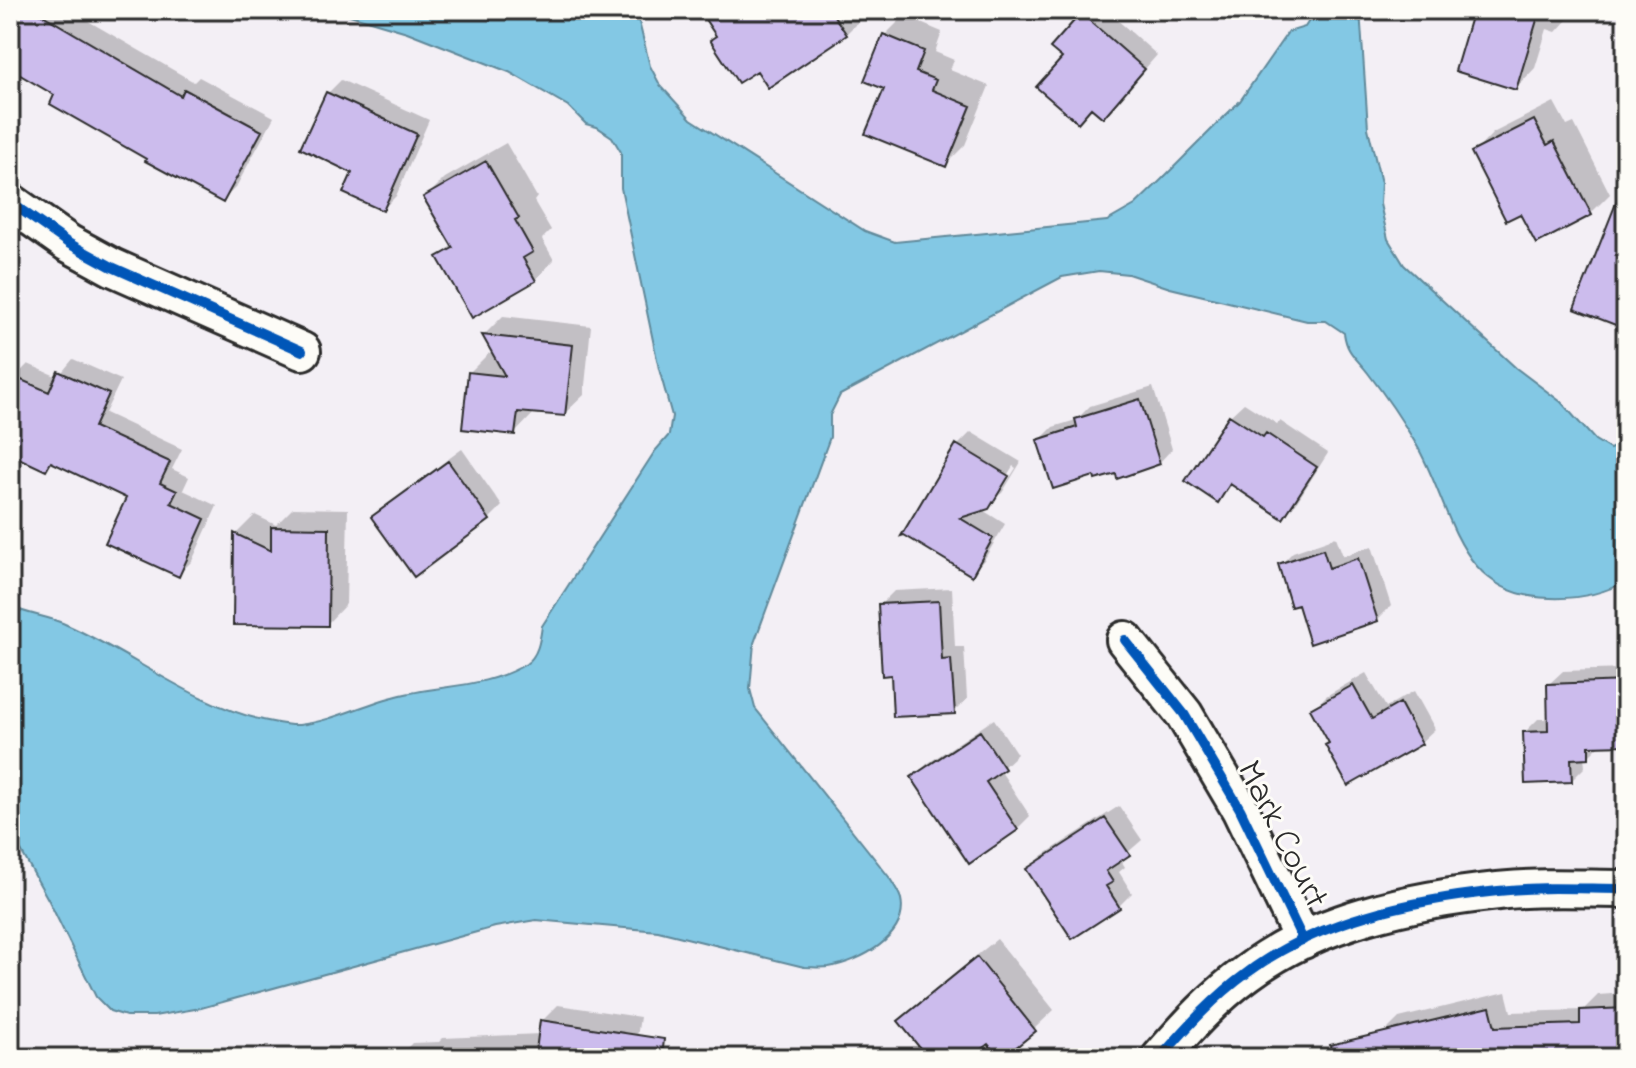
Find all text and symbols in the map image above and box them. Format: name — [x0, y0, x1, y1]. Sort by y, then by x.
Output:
street label: Mark Court — [1221, 752, 1341, 918]

